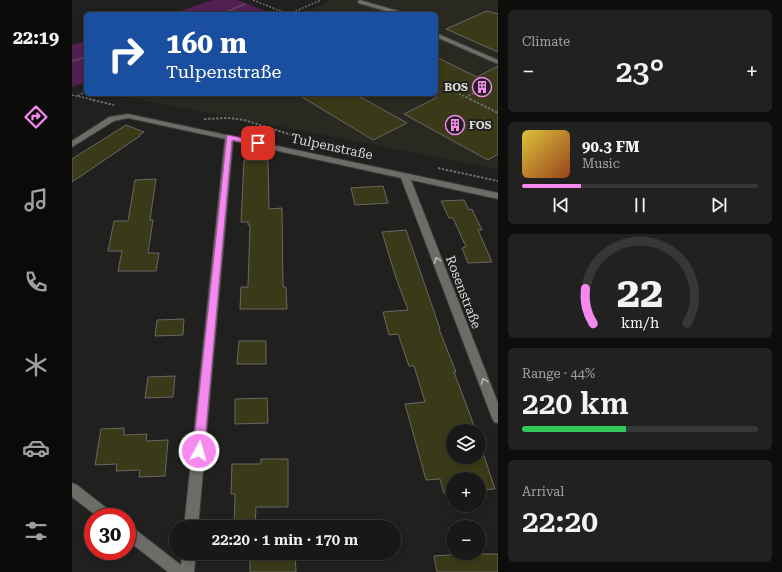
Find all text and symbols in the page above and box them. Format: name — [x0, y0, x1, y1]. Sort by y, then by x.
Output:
text: 22:19 — [13, 27, 59, 48]
text: 160 m — [166, 27, 247, 60]
icon: right — [100, 28, 152, 80]
text: Climate — [522, 34, 570, 49]
text: 23° — [616, 54, 664, 89]
text: − — [522, 59, 534, 84]
text: + — [746, 59, 758, 84]
text: Tulpenstraße — [166, 61, 281, 82]
building icon: BOS — [471, 76, 493, 98]
place label: BOS — [444, 81, 468, 94]
icon: directions — [22, 103, 50, 131]
building icon: FOS — [444, 114, 466, 136]
place label: FOS — [469, 119, 491, 132]
pin — [241, 126, 275, 160]
street label: Tulpenstraße — [290, 130, 374, 162]
icon: arrive — [247, 132, 269, 154]
text: 90.3 FM — [582, 138, 639, 156]
text: Music — [582, 156, 620, 171]
icon: music — [22, 186, 50, 214]
icon: previous — [550, 194, 572, 216]
icon: pause — [629, 194, 651, 216]
icon: next — [708, 194, 730, 216]
street label: Rosenstraße — [443, 254, 484, 331]
one-way arrow — [434, 256, 442, 263]
icon: phone — [22, 268, 50, 296]
text: 22 — [617, 268, 663, 317]
text: km/h — [621, 315, 659, 331]
icon: climate — [22, 351, 50, 379]
text: Range · 44% — [522, 366, 595, 381]
one-way arrow — [480, 378, 488, 385]
text: 220 km — [522, 386, 629, 421]
map controls — [446, 424, 486, 560]
button: layers — [446, 424, 486, 464]
position arrow — [178, 430, 220, 472]
icon: car — [22, 434, 50, 462]
button: + — [446, 472, 486, 512]
text: Arrival — [522, 484, 564, 499]
text: 22:20 — [522, 504, 598, 539]
speed limit sign: 30 — [84, 508, 136, 560]
icon: filters — [22, 517, 50, 545]
button: − — [446, 520, 486, 560]
text: 22:20 · 1 min · 170 m — [212, 531, 358, 549]

